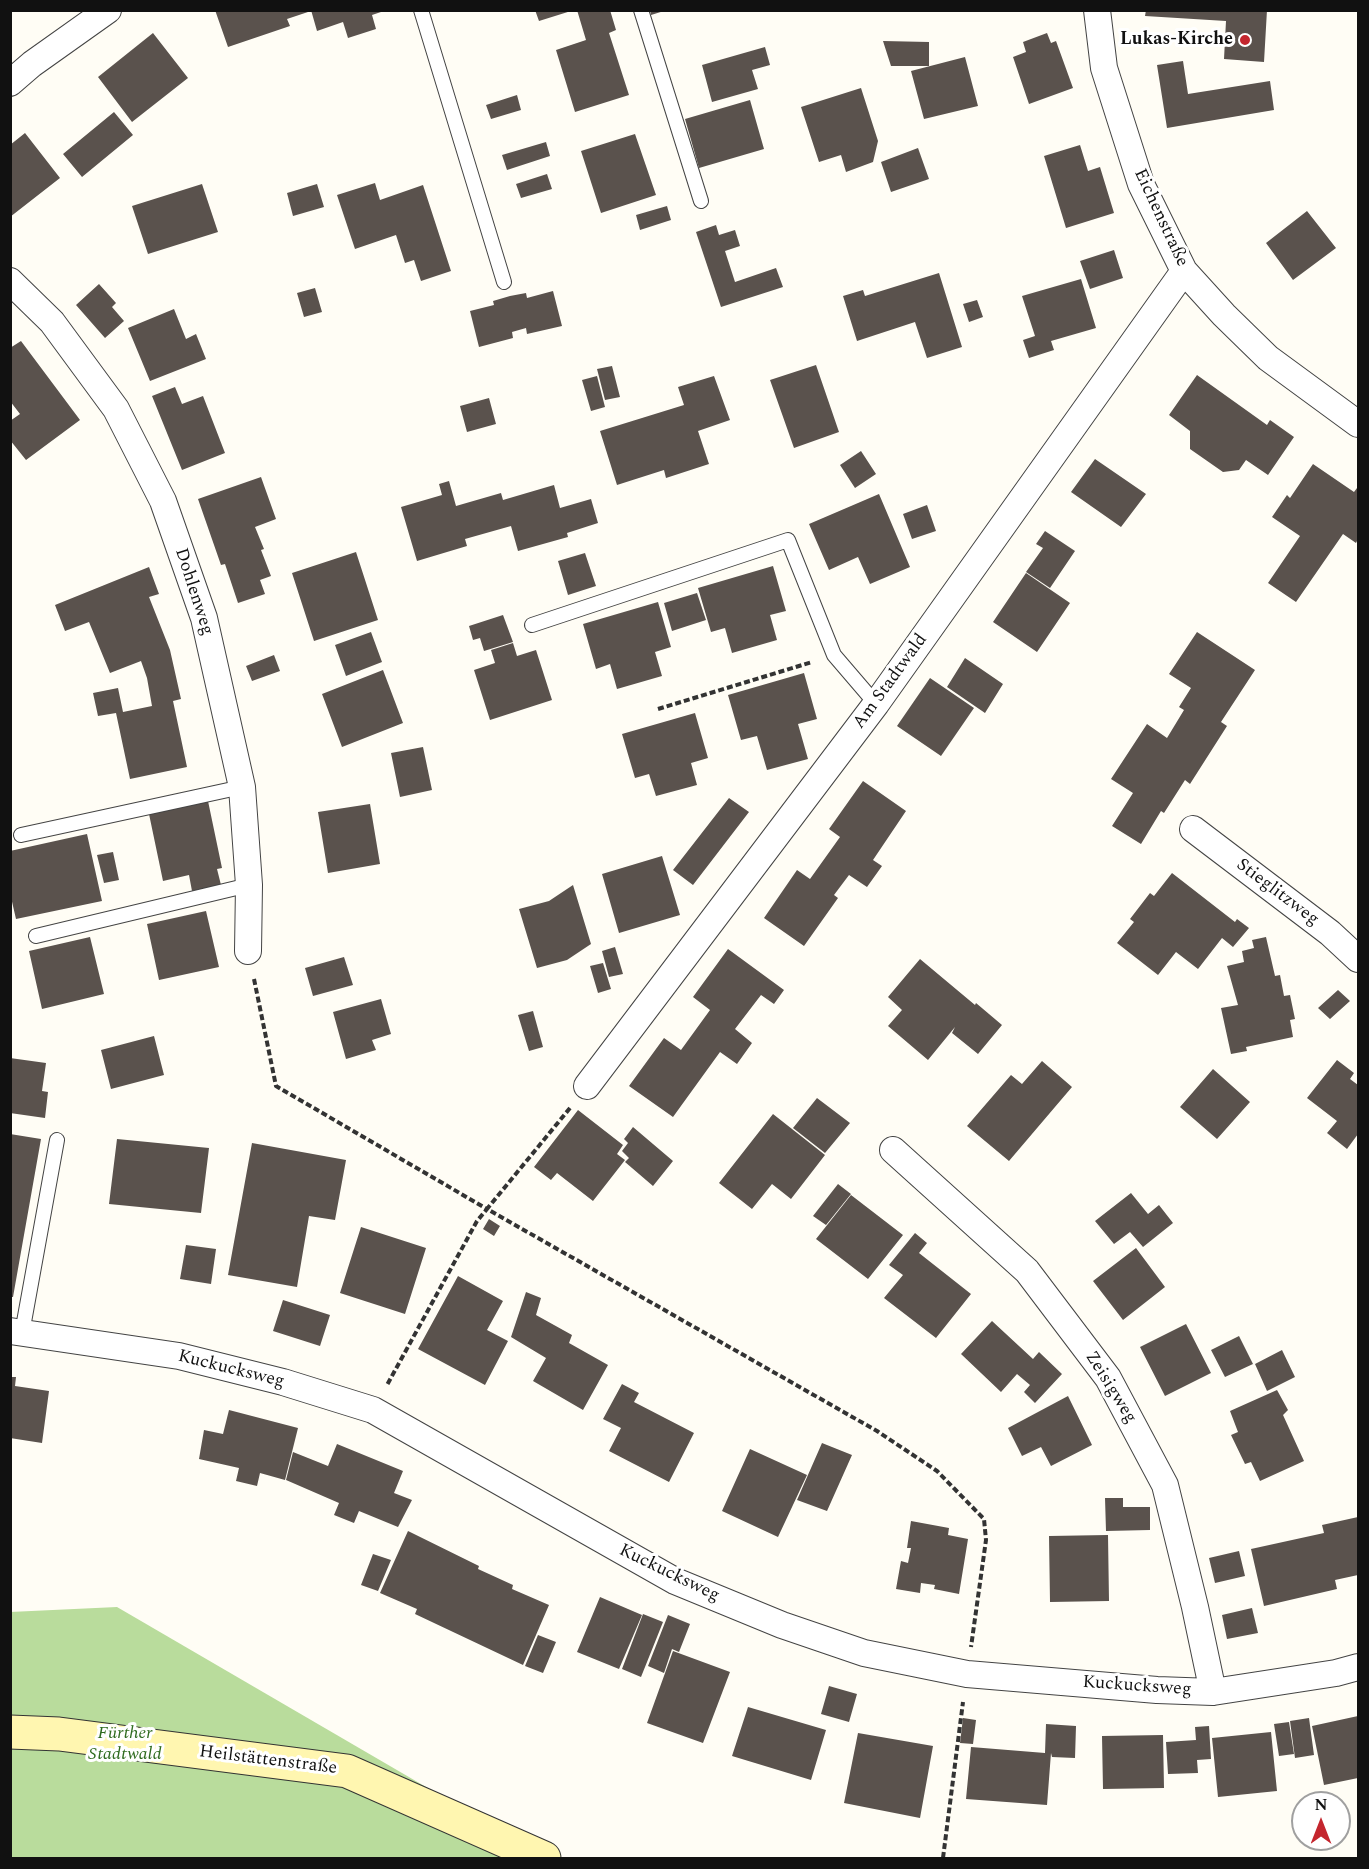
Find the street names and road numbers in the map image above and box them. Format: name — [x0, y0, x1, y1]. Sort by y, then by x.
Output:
street label: Eichenstraße — [1128, 166, 1192, 270]
street label: Dohlenweg — [169, 546, 217, 638]
street label: Am Stadtwald — [849, 630, 933, 734]
street label: Stieglitzweg — [1231, 855, 1323, 931]
street label: Kuckucksweg — [175, 1346, 287, 1394]
street label: Zeisigweg — [1079, 1348, 1141, 1428]
street label: Kuckucksweg — [615, 1540, 723, 1608]
street label: Kuckucksweg — [1082, 1672, 1192, 1702]
street label: Heilstättenstraße — [198, 1742, 338, 1780]

